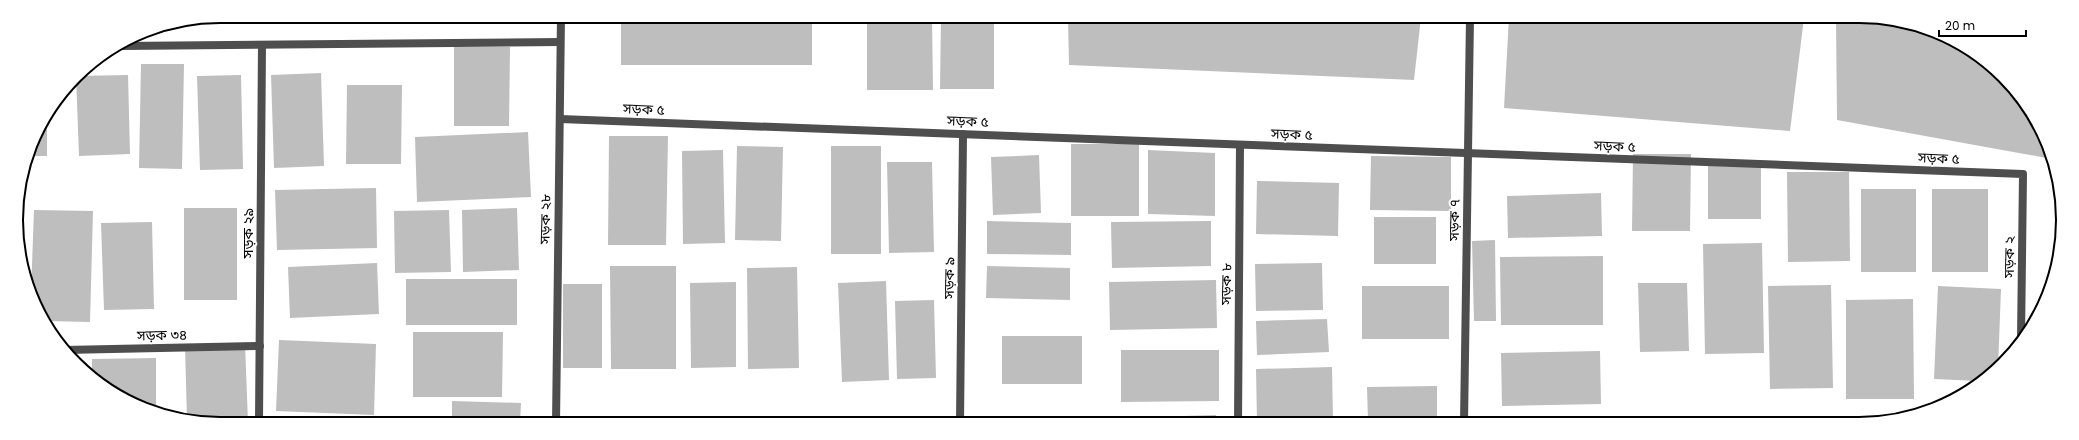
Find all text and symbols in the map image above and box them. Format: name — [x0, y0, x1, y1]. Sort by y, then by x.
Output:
scale bar — [1939, 12, 2026, 38]
text: 20 m — [1945, 17, 1975, 34]
street label: সড়ক ৫ — [622, 98, 665, 120]
street label: সড়ক ৫ — [946, 110, 989, 132]
street label: সড়ক ৫ — [1270, 123, 1313, 145]
street label: সড়ক ৫ — [1593, 135, 1636, 157]
street label: সড়ক ৫ — [1917, 147, 1960, 169]
street label: সড়ক ২৮ — [535, 194, 555, 245]
street label: সড়ক ৭ — [1444, 199, 1464, 242]
street label: সড়ক ২৯ — [238, 208, 258, 259]
street label: সড়ক ২ — [1999, 235, 2019, 279]
street label: সড়ক ৯ — [939, 257, 959, 300]
street label: সড়ক ৮ — [1216, 263, 1236, 306]
street label: সড়ক ৩৪ — [136, 325, 187, 345]

